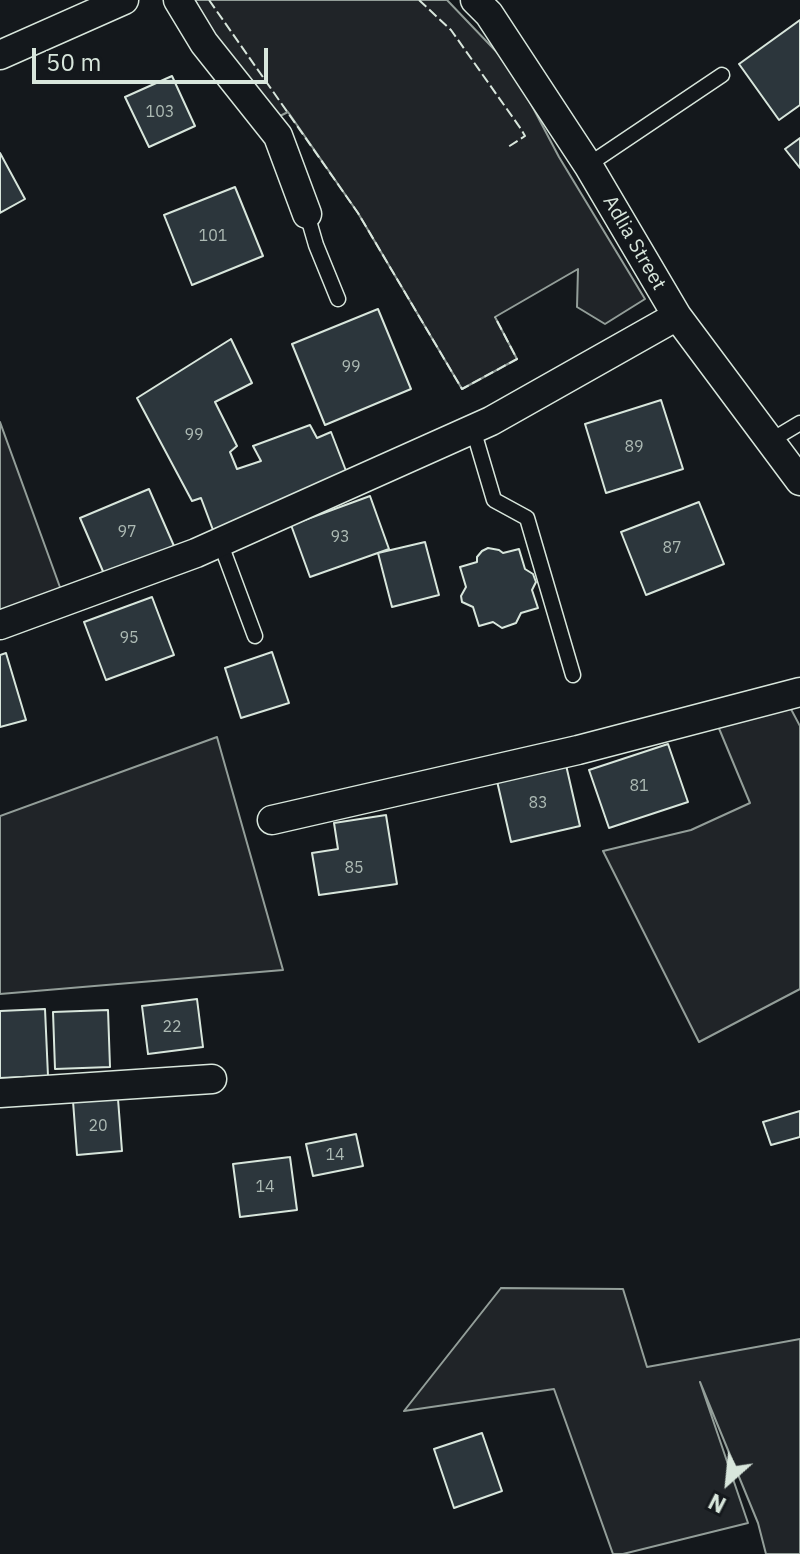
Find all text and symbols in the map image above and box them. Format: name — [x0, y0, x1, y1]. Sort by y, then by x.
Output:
scale bar — [36, 32, 272, 82]
text: 50 m — [46, 46, 101, 78]
house number: 103 — [146, 102, 174, 122]
street label: Adlia Street — [597, 191, 671, 295]
house number: 101 — [199, 226, 227, 246]
house number: 99 — [341, 357, 361, 377]
house number: 99 — [184, 425, 204, 445]
house number: 89 — [624, 437, 644, 457]
house number: 97 — [117, 522, 137, 542]
house number: 93 — [330, 527, 350, 547]
house number: 87 — [662, 538, 682, 558]
house number: 95 — [119, 628, 139, 648]
house number: 81 — [629, 776, 649, 796]
house number: 83 — [528, 793, 548, 813]
house number: 85 — [344, 858, 364, 878]
house number: 22 — [162, 1017, 182, 1037]
house number: 20 — [88, 1116, 108, 1136]
house number: 14 — [325, 1145, 345, 1165]
house number: 14 — [255, 1177, 275, 1197]
north arrow — [688, 1442, 768, 1522]
text: N — [703, 1487, 731, 1520]

